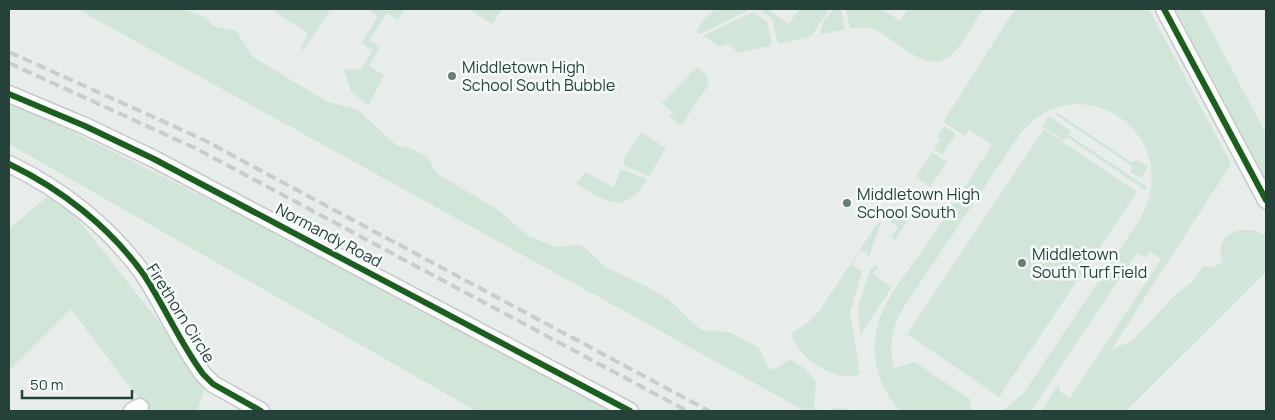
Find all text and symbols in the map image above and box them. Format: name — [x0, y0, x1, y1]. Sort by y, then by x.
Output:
place label: Middletown High School South Bubble — [462, 56, 615, 96]
marker: Middletown High School South Bubble — [446, 70, 458, 82]
place label: Middletown High School South — [857, 183, 980, 223]
marker: Middletown High School South — [841, 197, 853, 209]
street label: Normandy Road — [272, 198, 386, 272]
place label: Middletown South Turf Field — [1032, 243, 1147, 283]
marker: Middletown South Turf Field — [1016, 257, 1028, 269]
street label: Firethorn Circle — [142, 259, 220, 367]
scale bar — [22, 368, 132, 400]
text: 50 m — [30, 374, 64, 395]

